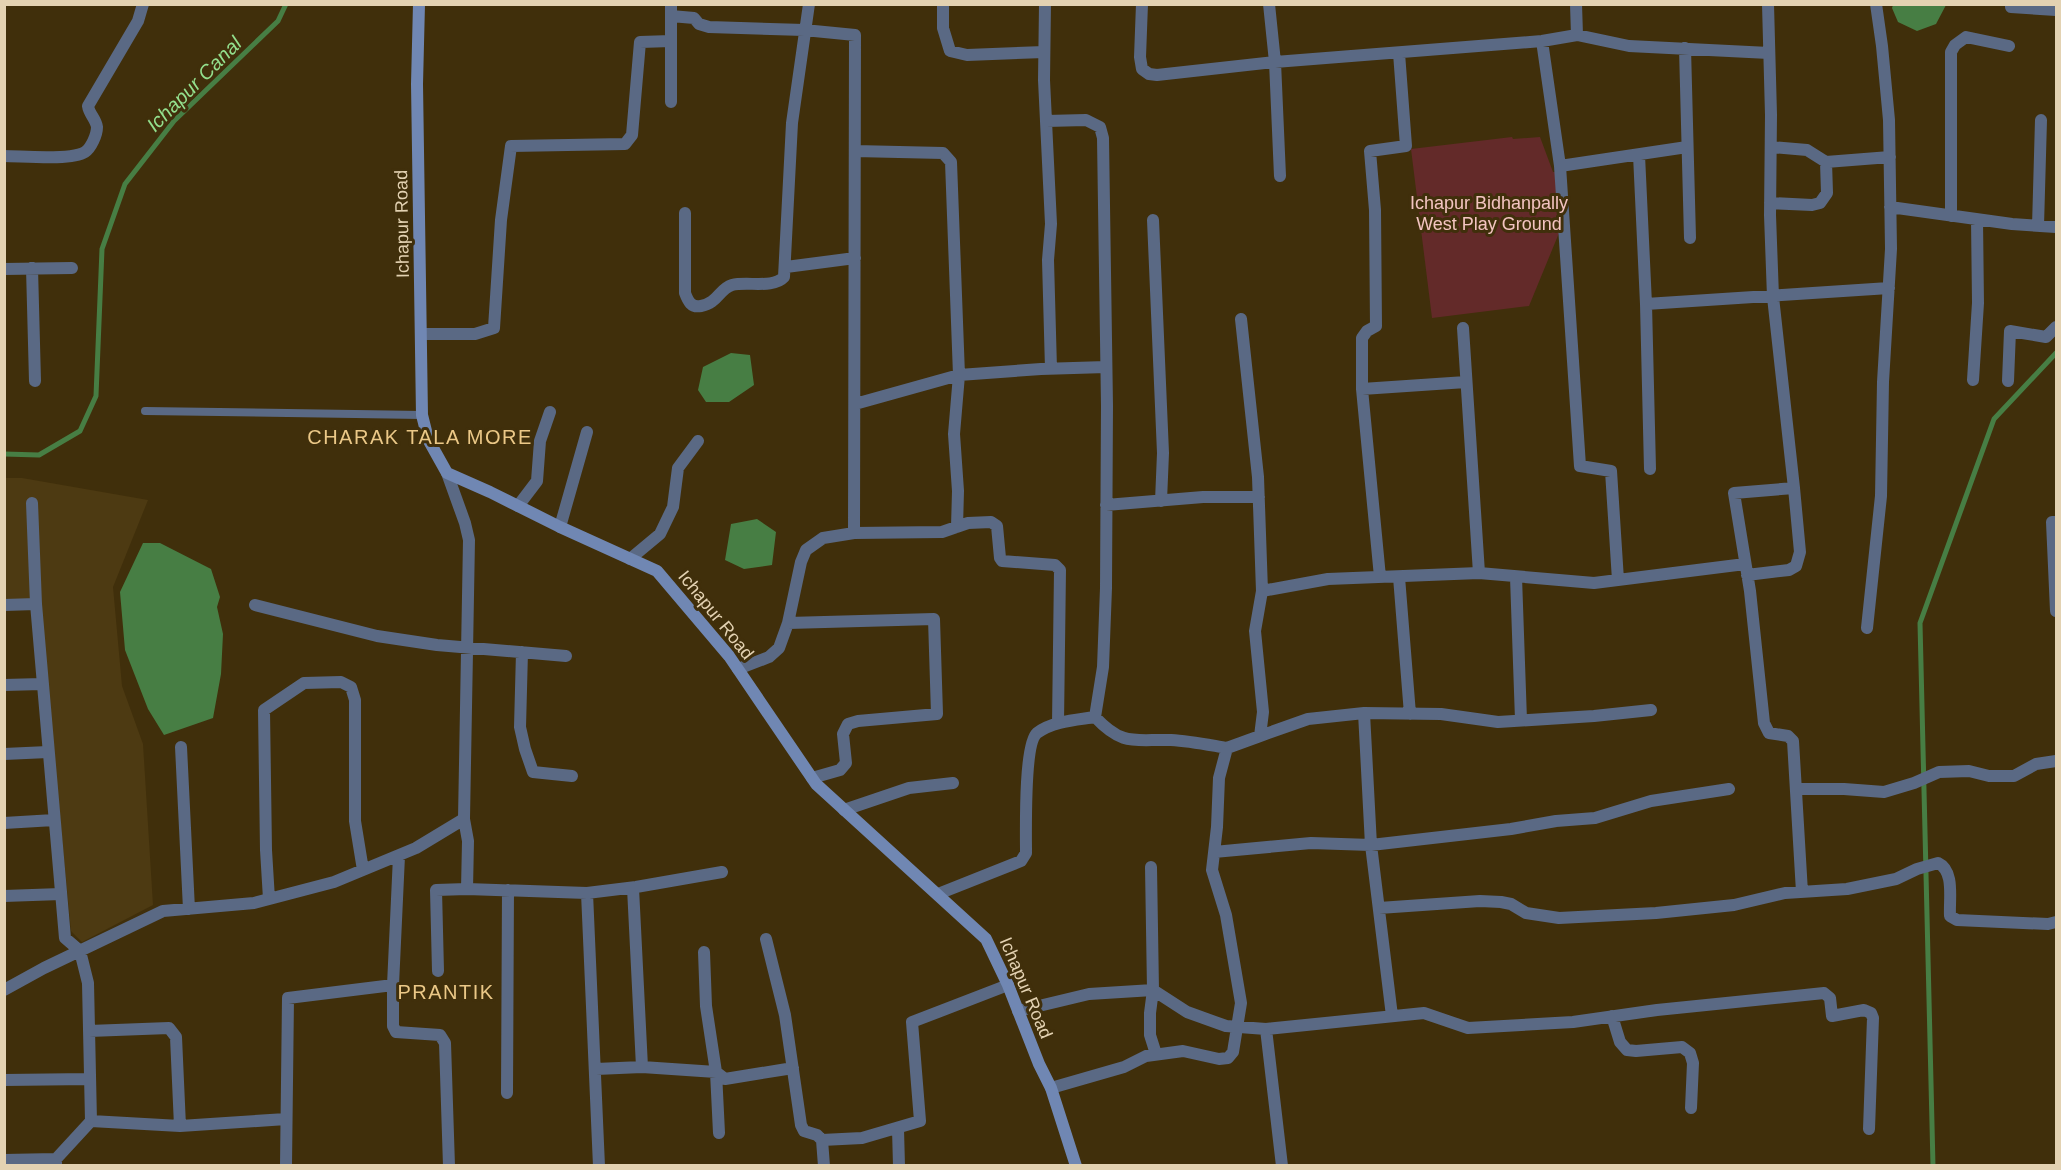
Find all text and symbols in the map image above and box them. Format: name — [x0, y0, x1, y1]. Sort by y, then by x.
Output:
water label: Ichapur Canal — [142, 32, 246, 136]
street label: Ichapur Road — [391, 170, 413, 278]
park label: Ichapur Bidhanpally West Play Ground — [1410, 193, 1568, 234]
district label: CHARAK TALA MORE — [307, 426, 533, 448]
street label: Ichapur Road — [674, 567, 758, 663]
street label: Ichapur Road — [996, 934, 1056, 1042]
district label: PRANTIK — [397, 981, 495, 1003]

